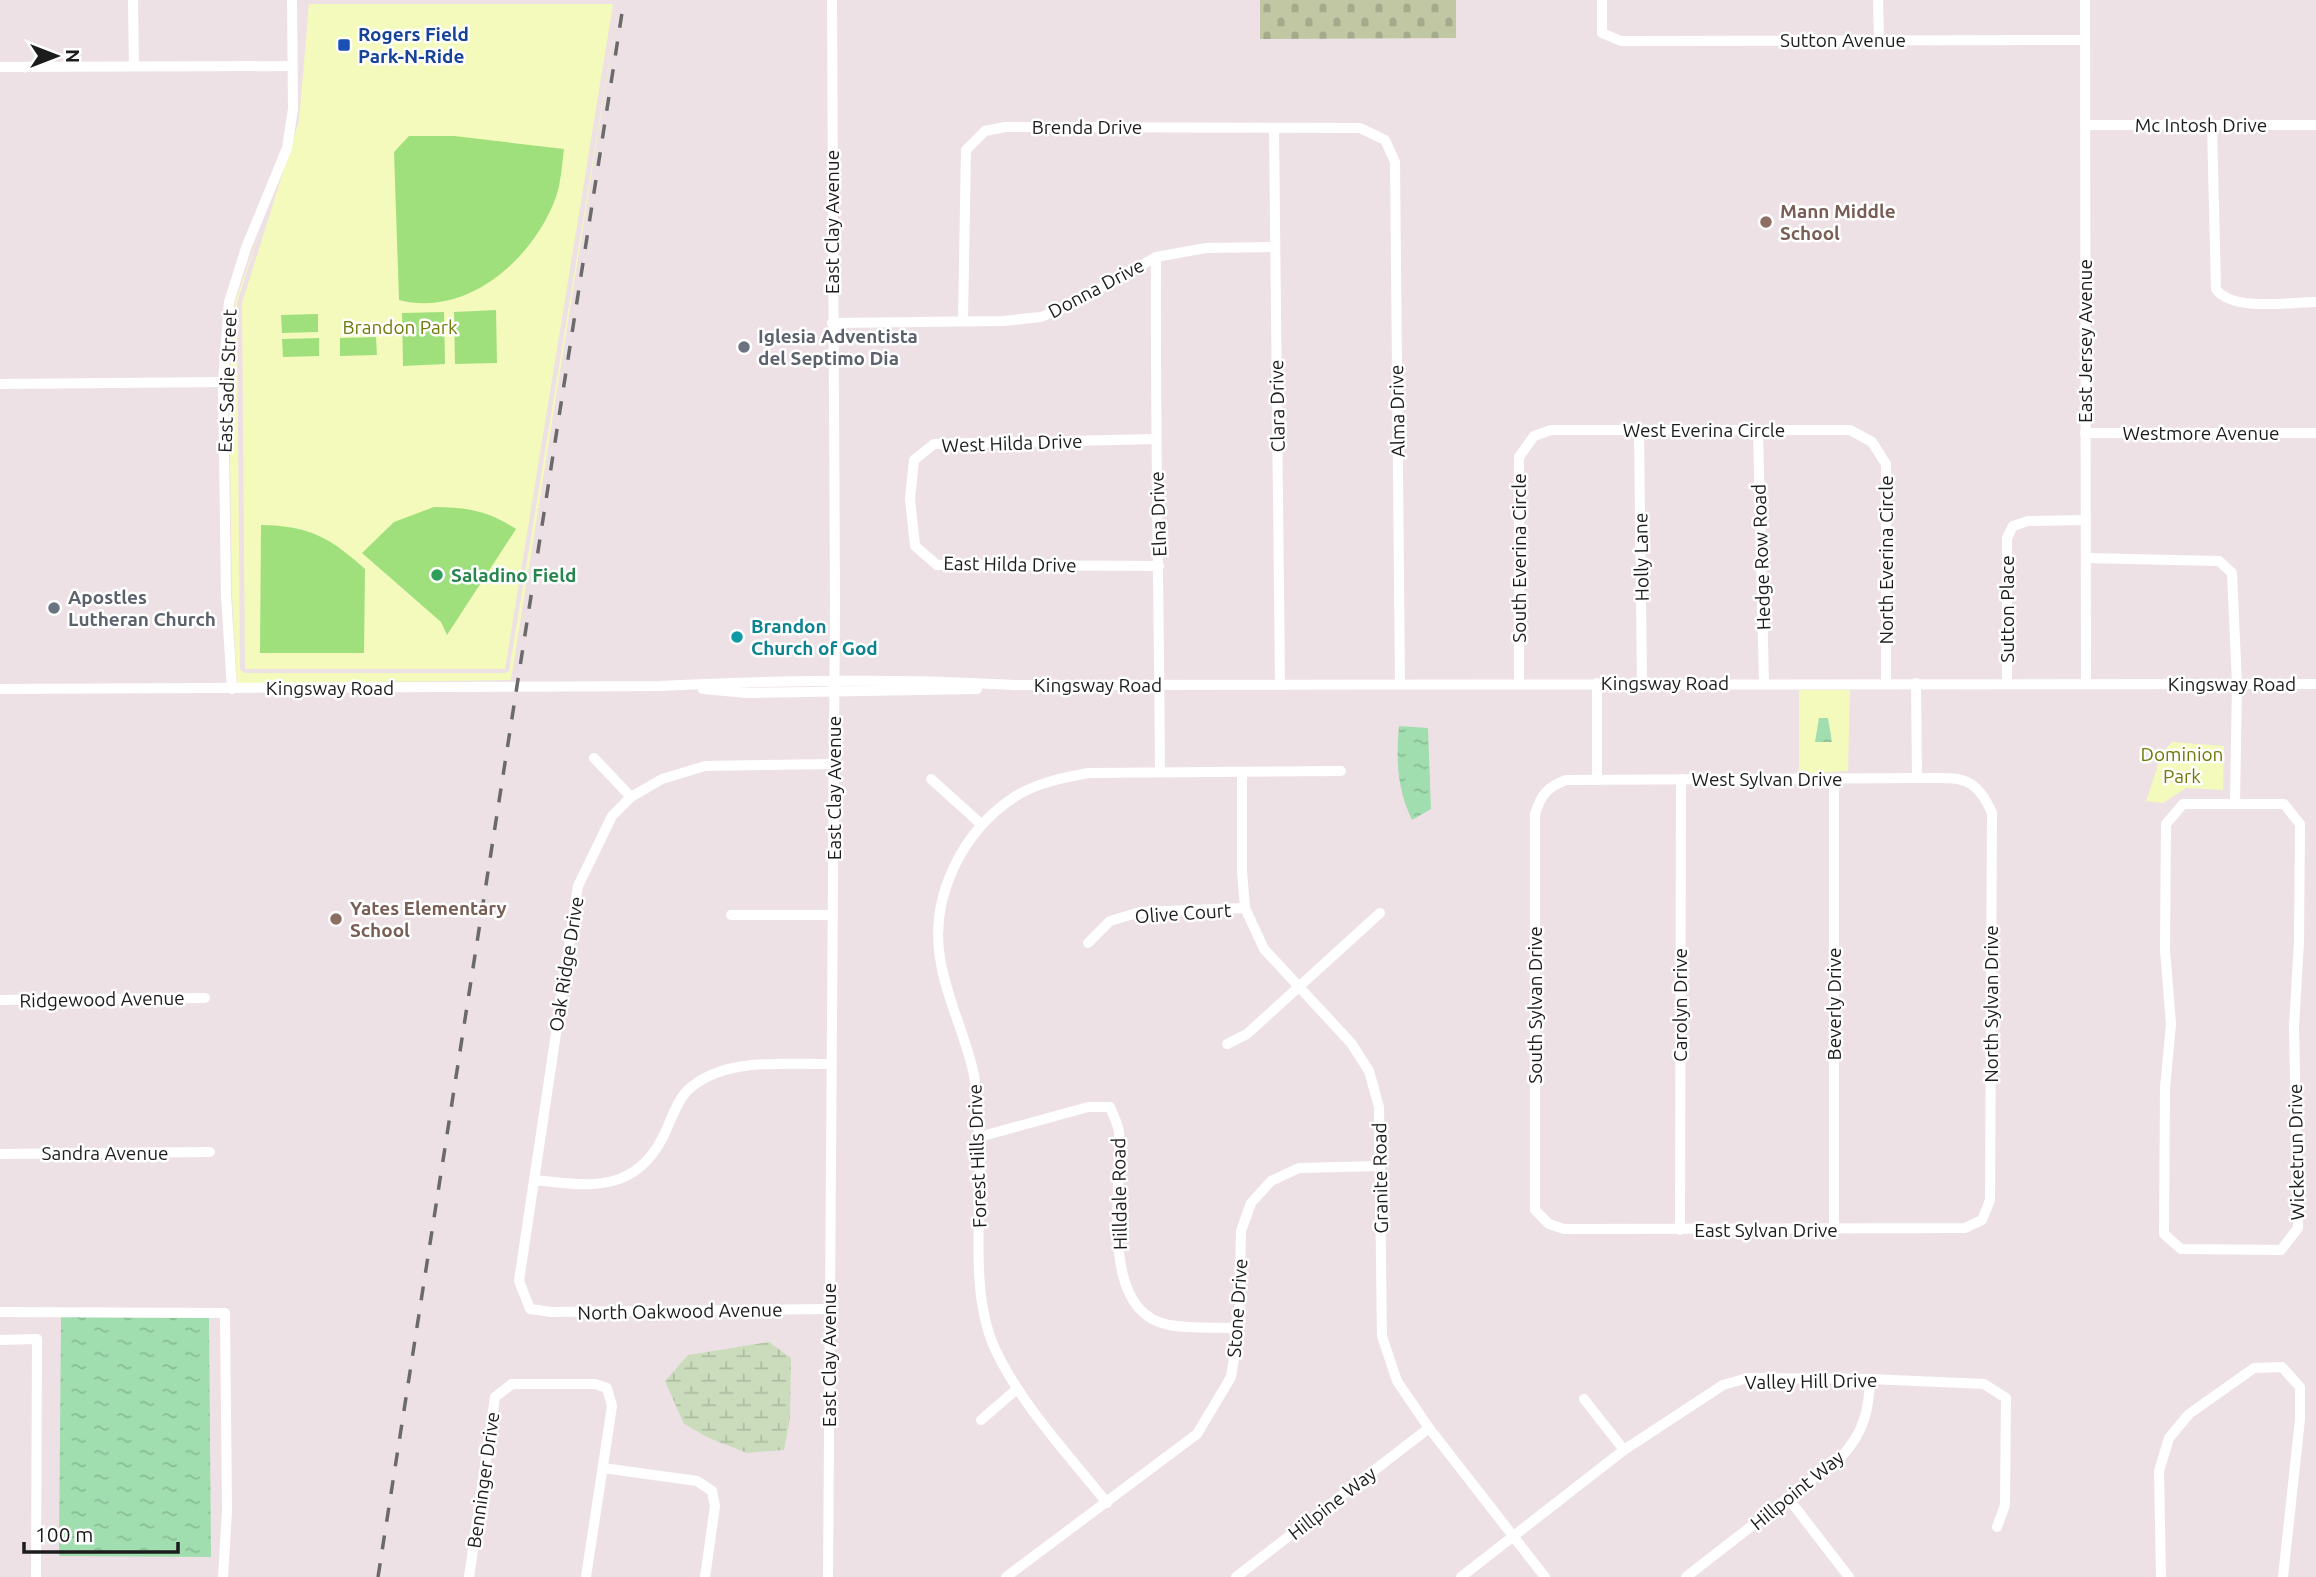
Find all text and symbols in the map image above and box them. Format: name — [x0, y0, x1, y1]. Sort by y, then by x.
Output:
north arrow — [21, 21, 91, 91]
place label: Rogers Field Park-N-Ride — [358, 23, 469, 67]
street label: Sutton Avenue — [1780, 29, 1906, 51]
marker: Rogers Field Park-N-Ride — [336, 37, 352, 53]
text: N — [62, 49, 84, 63]
street label: Mc Intosh Drive — [2135, 114, 2267, 136]
street label: Brenda Drive — [1032, 116, 1142, 138]
street label: East Clay Avenue — [821, 150, 843, 294]
place label: Mann Middle School — [1780, 200, 1896, 244]
marker: Mann Middle School — [1758, 214, 1774, 230]
street label: Donna Drive — [1044, 254, 1148, 322]
street label: East Jersey Avenue — [2074, 259, 2096, 423]
street label: East Sadie Street — [213, 308, 241, 453]
park label: Brandon Park — [342, 316, 458, 338]
place label: Iglesia Adventista del Septimo Dia — [758, 325, 918, 369]
marker: Iglesia Adventista del Septimo Dia — [736, 339, 752, 355]
street label: Clara Drive — [1265, 359, 1289, 453]
street label: Alma Drive — [1385, 364, 1409, 458]
street label: West Everina Circle — [1623, 419, 1785, 441]
street label: Westmore Avenue — [2122, 422, 2280, 444]
street label: West Hilda Drive — [941, 430, 1083, 456]
street label: Elna Drive — [1146, 471, 1170, 557]
street label: South Everina Circle — [1508, 473, 1530, 643]
street label: North Everina Circle — [1875, 475, 1897, 645]
street label: Hedge Row Road — [1747, 483, 1775, 631]
street label: Holly Lane — [1629, 513, 1653, 601]
street label: East Hilda Drive — [943, 552, 1077, 576]
street label: Sutton Place — [1996, 555, 2018, 663]
place label: Saladino Field — [451, 564, 576, 586]
marker: Saladino Field — [429, 567, 445, 583]
place label: Apostles Lutheran Church — [68, 586, 216, 630]
marker: Apostles Lutheran Church — [46, 600, 62, 616]
place label: Brandon Church of God — [751, 615, 878, 659]
marker: Brandon Church of God — [729, 629, 745, 645]
street label: Kingsway Road — [1601, 672, 1729, 694]
street label: Kingsway Road — [2168, 673, 2296, 695]
street label: Kingsway Road — [1034, 674, 1162, 696]
street label: Kingsway Road — [266, 677, 394, 699]
street label: East Clay Avenue — [823, 716, 845, 860]
park label: Dominion Park — [2141, 743, 2223, 787]
street label: West Sylvan Drive — [1692, 768, 1842, 790]
street label: Oak Ridge Drive — [544, 895, 588, 1033]
place label: Yates Elementary School — [350, 897, 507, 941]
street label: Olive Court — [1134, 899, 1232, 927]
marker: Yates Elementary School — [328, 911, 344, 927]
street label: North Sylvan Drive — [1980, 925, 2002, 1083]
street label: South Sylvan Drive — [1524, 926, 1546, 1084]
street label: Carolyn Drive — [1669, 948, 1691, 1062]
street label: Beverly Drive — [1823, 948, 1845, 1060]
street label: Ridgewood Avenue — [19, 987, 185, 1011]
street label: Wicketrun Drive — [2284, 1083, 2308, 1221]
street label: Forest Hills Drive — [963, 1084, 991, 1228]
street label: Granite Road — [1368, 1122, 1392, 1234]
street label: Hilldale Road — [1107, 1138, 1131, 1250]
street label: Sandra Avenue — [41, 1142, 169, 1164]
street label: East Sylvan Drive — [1694, 1219, 1838, 1241]
street label: Stone Drive — [1223, 1258, 1251, 1358]
street label: East Clay Avenue — [818, 1283, 840, 1427]
street label: North Oakwood Avenue — [577, 1298, 783, 1324]
street label: Valley Hill Drive — [1745, 1369, 1877, 1393]
street label: Benninger Drive — [463, 1410, 503, 1550]
street label: Hillpoint Way — [1746, 1446, 1848, 1534]
street label: Hillpine Way — [1284, 1462, 1380, 1544]
scale bar — [24, 1510, 178, 1554]
text: 100 m — [35, 1522, 93, 1546]

